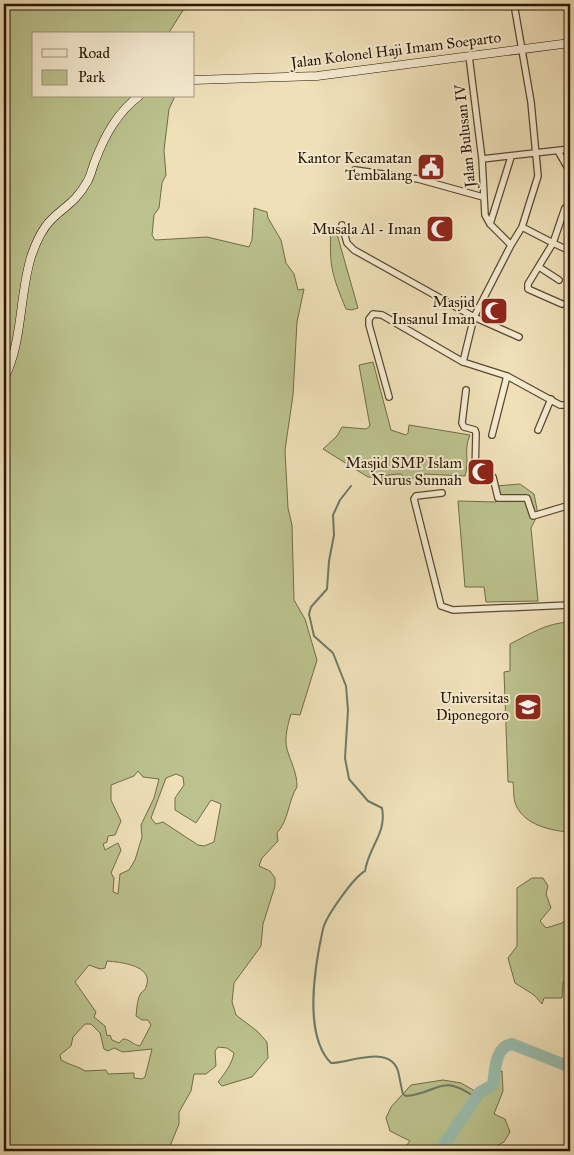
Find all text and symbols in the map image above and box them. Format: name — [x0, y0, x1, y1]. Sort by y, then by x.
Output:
street label: Jalan Kolonel Haji Imam Soeparto — [288, 28, 503, 73]
legend — [32, 32, 195, 98]
text: Road — [78, 44, 110, 62]
text: Park — [78, 68, 105, 86]
street label: Jalan Bulusan IV — [451, 83, 481, 190]
place label: Kantor Kecamatan Tembalang — [297, 149, 413, 184]
public building icon: Kantor Kecamatan Tembalang — [416, 152, 446, 182]
mosque icon: Musala Al - Iman — [425, 214, 455, 244]
place label: Musala Al - Iman — [312, 220, 421, 238]
place label: Masjid Insanul Iman — [392, 293, 475, 328]
mosque icon: Masjid Insanul Iman — [479, 296, 509, 326]
place label: Masjid SMP Islam Nurus Sunnah — [346, 454, 463, 489]
mosque icon: Masjid SMP Islam Nurus Sunnah — [466, 457, 496, 487]
place label: Universitas Diponegoro — [436, 689, 509, 724]
school or university icon: Universitas Diponegoro — [513, 692, 543, 722]

